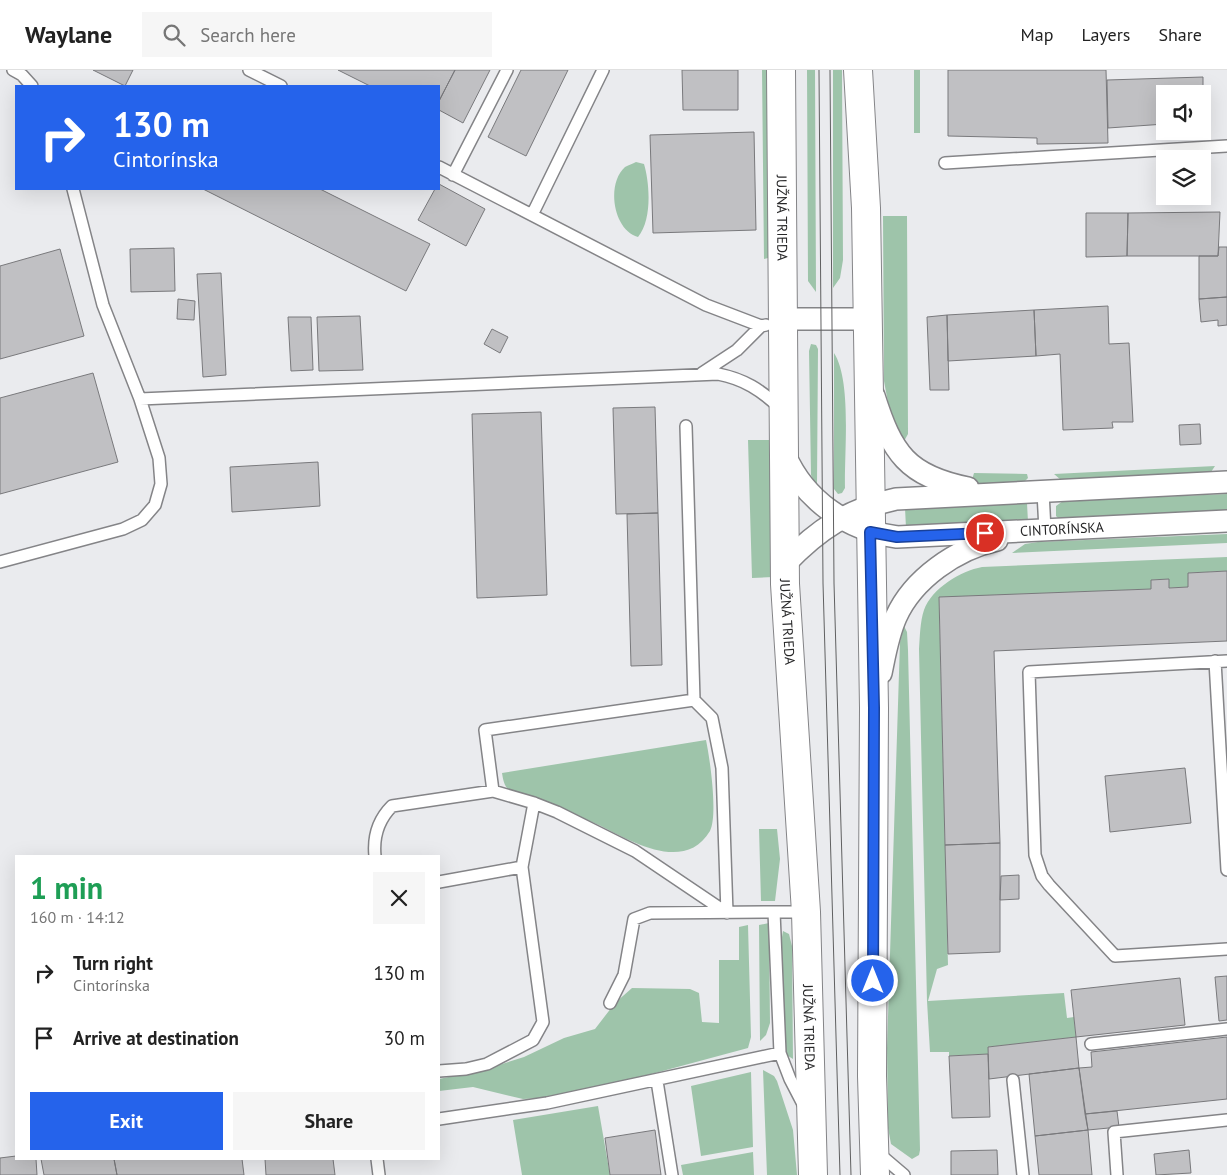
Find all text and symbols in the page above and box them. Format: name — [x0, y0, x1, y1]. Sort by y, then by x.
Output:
search box — [142, 12, 492, 57]
text: Waylane — [25, 19, 112, 50]
icon: search — [160, 21, 188, 49]
text: Search here — [200, 23, 296, 47]
text: Map — [1021, 23, 1053, 46]
text: Layers — [1081, 23, 1130, 46]
text: Share — [1158, 23, 1202, 46]
map controls — [1156, 85, 1211, 205]
button: sound — [1156, 85, 1211, 140]
text: 130 m — [113, 101, 210, 147]
icon: right — [30, 105, 95, 170]
text: Cintorínska — [113, 145, 219, 173]
button: layers — [1156, 150, 1211, 205]
street label: JUŽNÁ TRIEDA — [773, 174, 791, 262]
pin — [964, 512, 1006, 554]
street label: CINTORÍNSKA — [1020, 518, 1105, 540]
icon: arrive — [971, 519, 999, 547]
street label: JUŽNÁ TRIEDA — [776, 578, 799, 666]
text: 1 min — [30, 868, 103, 907]
button: close — [373, 872, 425, 924]
text: 160 m · 14:12 — [30, 907, 125, 927]
text: Turn right — [73, 951, 153, 975]
position arrow — [846, 954, 898, 1006]
icon: right — [30, 959, 58, 987]
text: 130 m — [373, 961, 425, 985]
text: Cintorínska — [73, 975, 150, 995]
street label: JUŽNÁ TRIEDA — [799, 983, 819, 1071]
icon: arrive — [30, 1024, 58, 1052]
text: Arrive at destination — [73, 1026, 239, 1050]
text: 30 m — [384, 1026, 425, 1050]
button: Exit — [30, 1092, 223, 1150]
button: Share — [233, 1092, 425, 1150]

